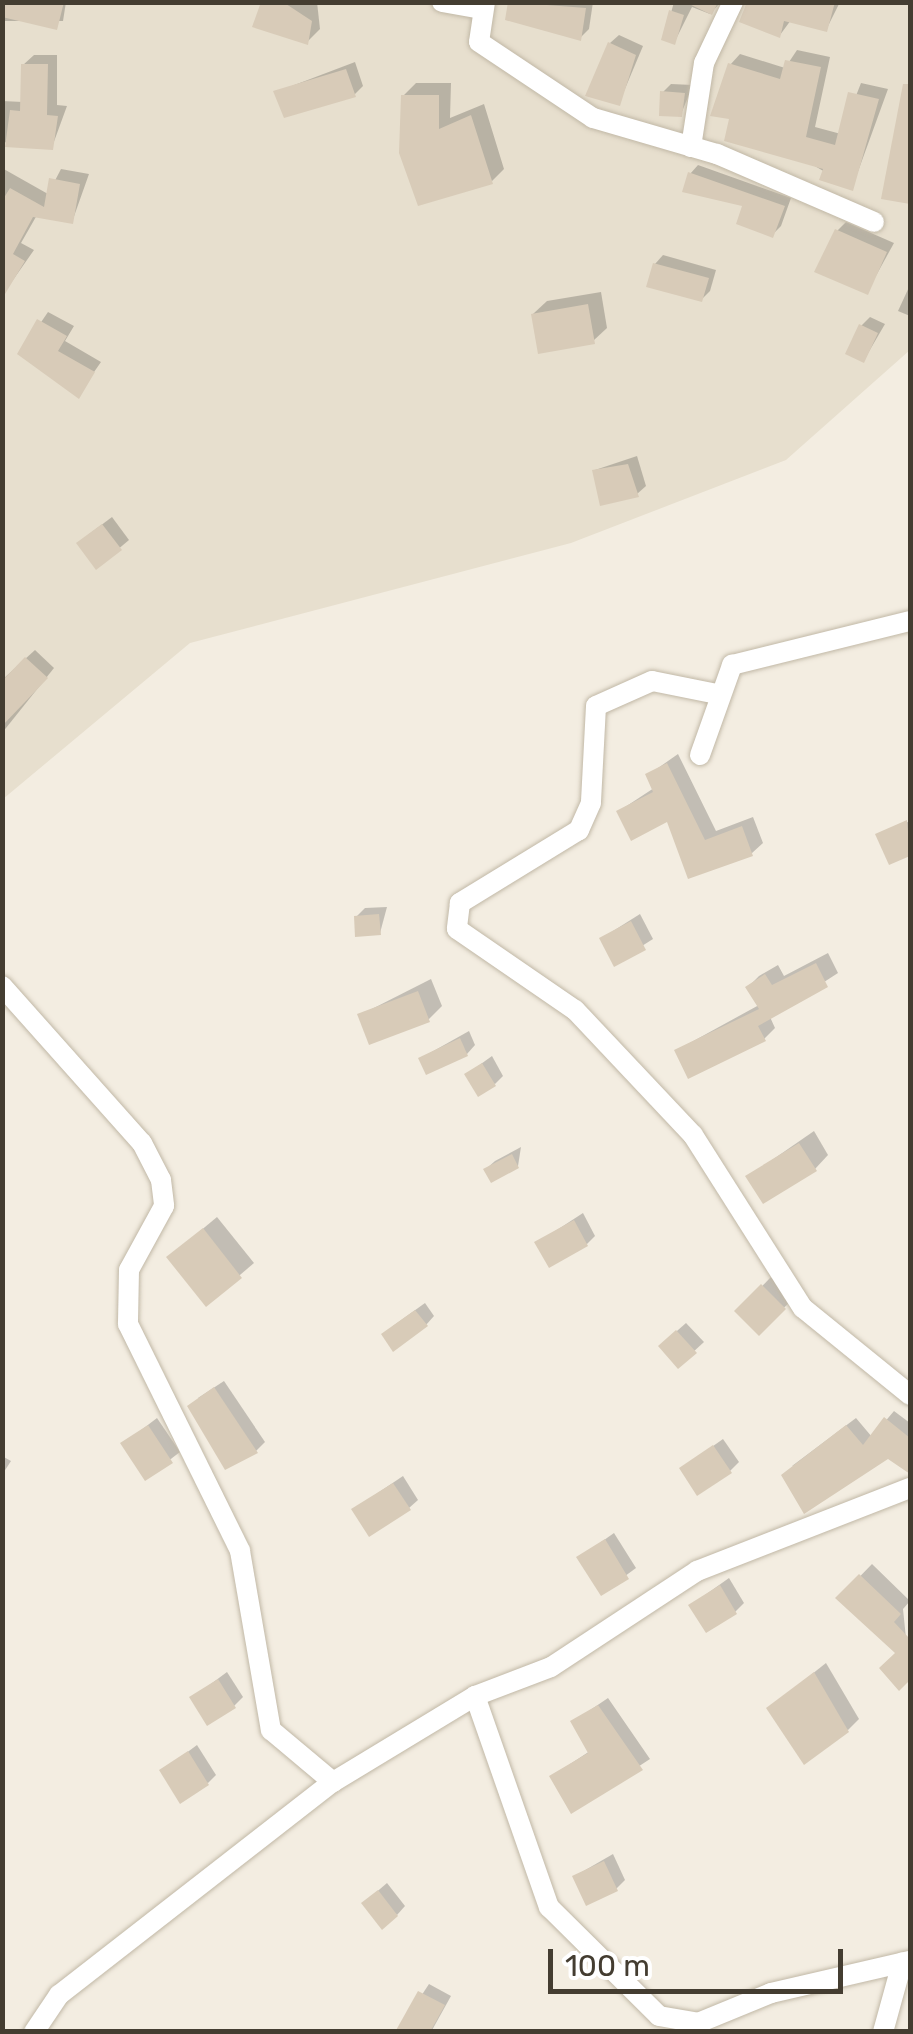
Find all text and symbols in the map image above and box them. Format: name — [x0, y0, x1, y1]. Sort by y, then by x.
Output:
scale bar — [553, 1929, 848, 1991]
text: 100 m — [565, 1948, 650, 1984]

